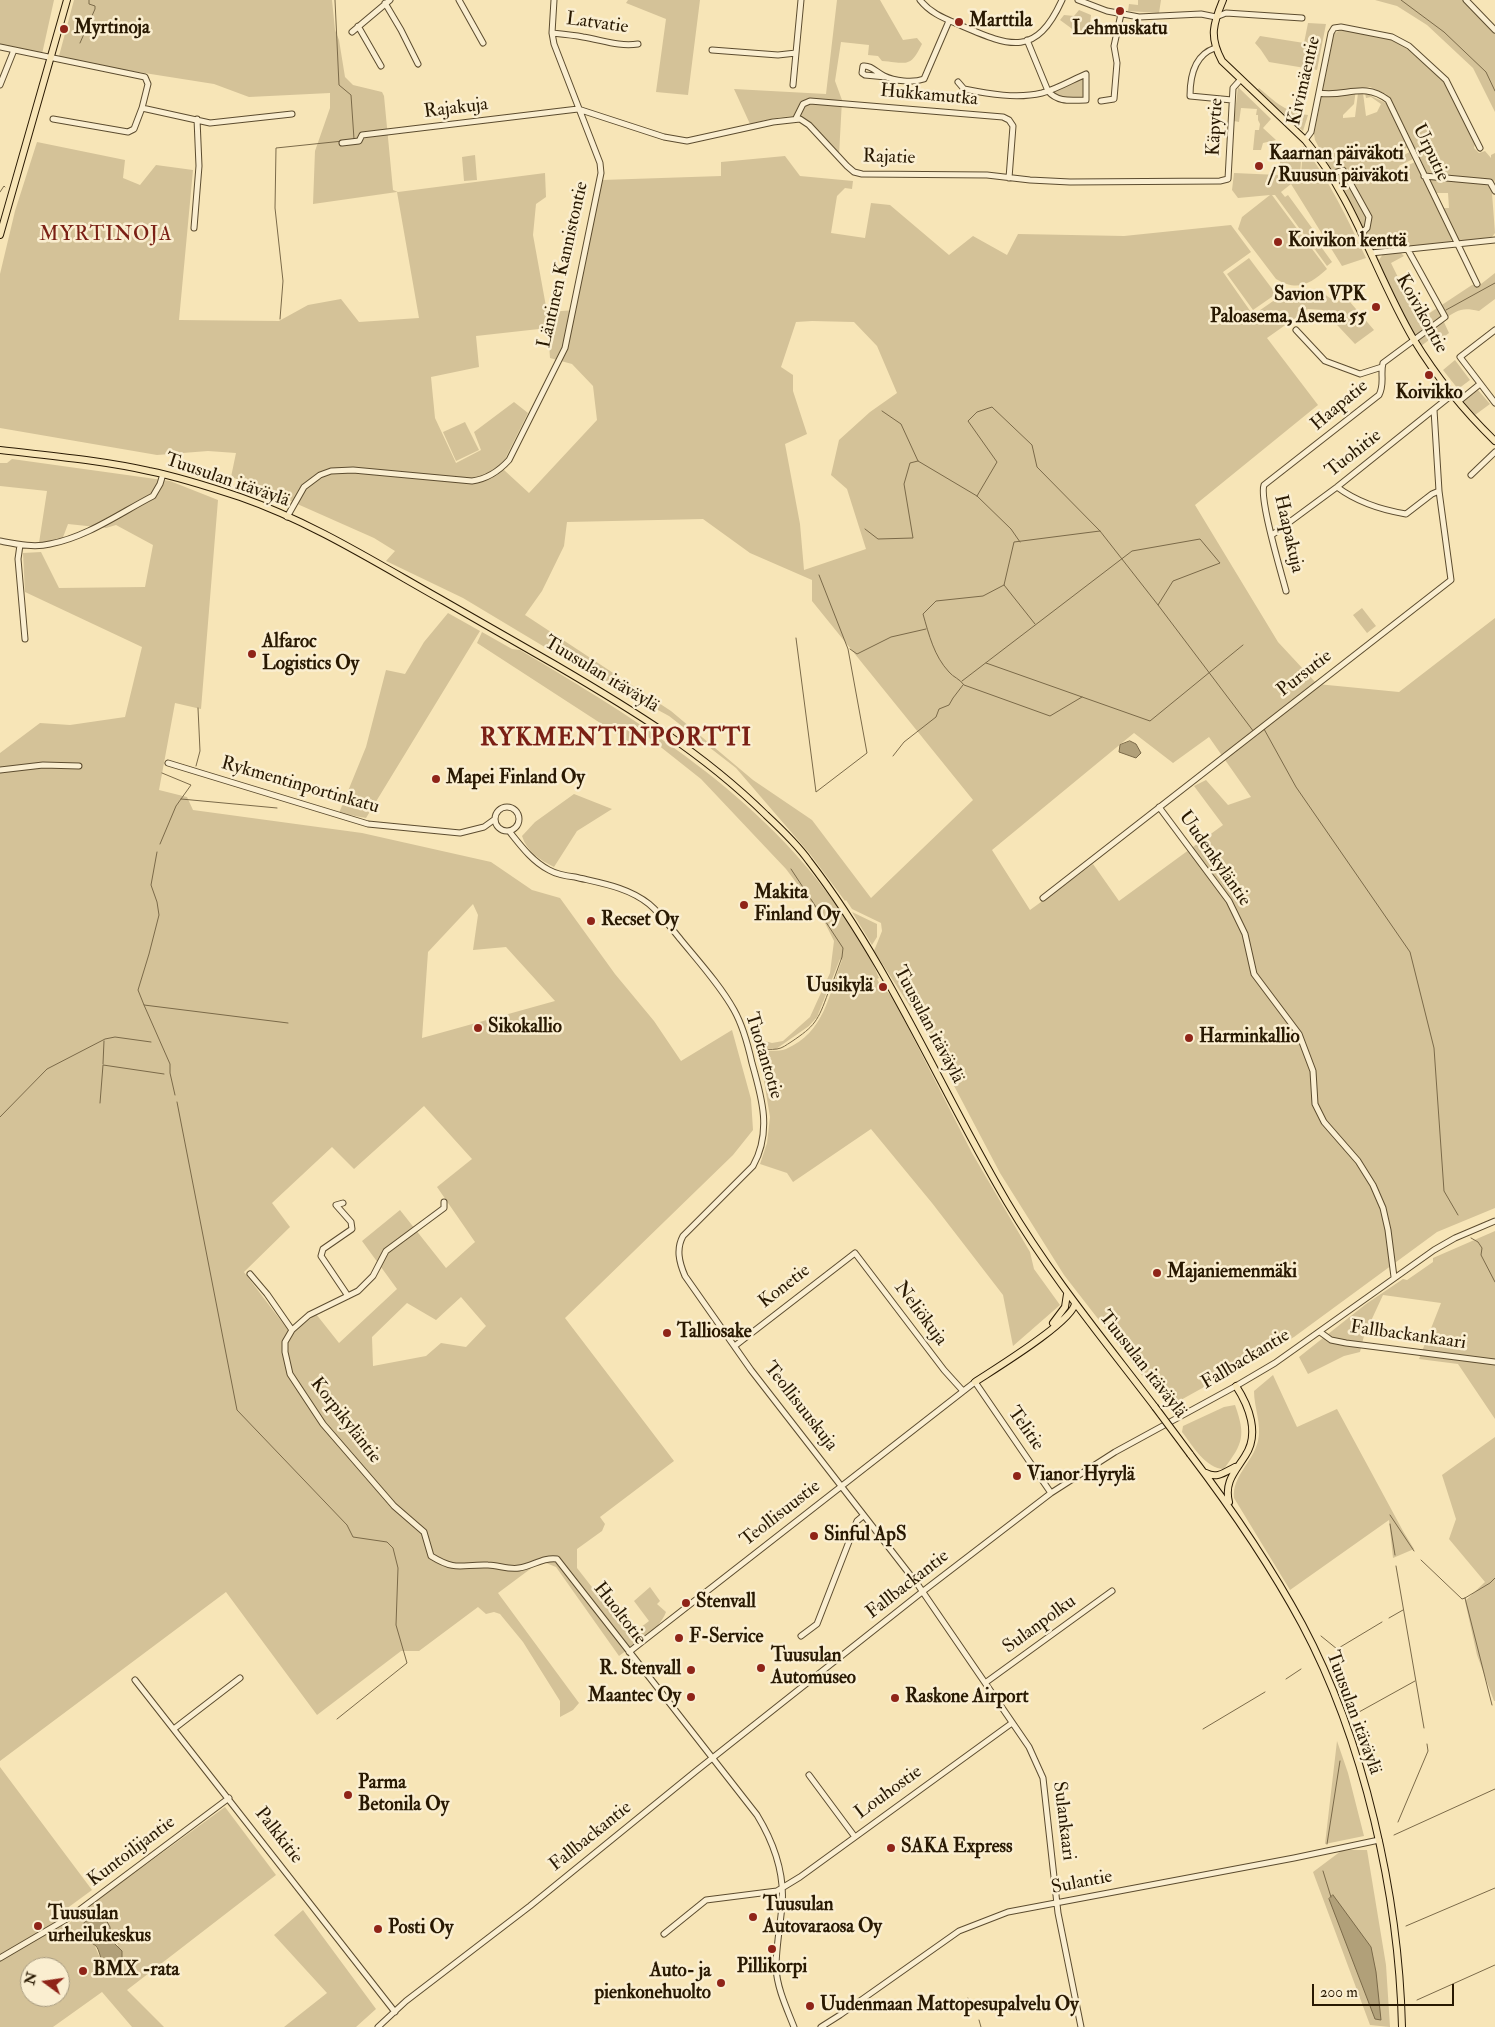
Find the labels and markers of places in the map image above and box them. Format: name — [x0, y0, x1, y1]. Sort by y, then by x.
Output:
marker: Lehmuskatu — [1114, 5, 1126, 17]
place label: Marttila — [969, 11, 1032, 33]
marker: Marttila — [953, 16, 965, 28]
place label: Myrtinoja — [74, 18, 150, 40]
place label: Lehmuskatu — [1072, 19, 1168, 41]
marker: Myrtinoja — [58, 23, 70, 35]
place label: Kaarnan päiväkoti / Ruusun päiväkoti — [1269, 144, 1409, 188]
marker: Kaarnan päiväkoti / Ruusun päiväkoti — [1253, 160, 1265, 172]
place label: Koivikon kenttä — [1288, 231, 1407, 253]
marker: Koivikon kenttä — [1272, 236, 1284, 248]
place label: Savion VPK Paloasema, Asema 55 — [1210, 285, 1366, 329]
marker: Savion VPK Paloasema, Asema 55 — [1370, 301, 1382, 313]
marker: Koivikko — [1423, 369, 1435, 381]
place label: Koivikko — [1395, 383, 1463, 405]
place label: Alfaroc Logistics Oy — [262, 632, 359, 676]
marker: Alfaroc Logistics Oy — [246, 648, 258, 660]
place label: Mapei Finland Oy — [446, 768, 585, 790]
marker: Mapei Finland Oy — [430, 773, 442, 785]
place label: Makita Finland Oy — [754, 883, 840, 927]
marker: Makita Finland Oy — [738, 899, 750, 911]
place label: Recset Oy — [601, 910, 679, 932]
marker: Recset Oy — [585, 915, 597, 927]
place label: Uusikylä — [806, 976, 873, 998]
marker: Uusikylä — [877, 981, 889, 993]
place label: Sikokallio — [488, 1017, 562, 1039]
marker: Sikokallio — [472, 1022, 484, 1034]
place label: Harminkallio — [1199, 1027, 1300, 1049]
marker: Harminkallio — [1183, 1032, 1195, 1044]
place label: Majaniemenmäki — [1167, 1262, 1297, 1284]
marker: Majaniemenmäki — [1151, 1267, 1163, 1279]
place label: Talliosake — [677, 1322, 752, 1344]
marker: Talliosake — [661, 1327, 673, 1339]
place label: Vianor Hyrylä — [1027, 1465, 1135, 1487]
marker: Vianor Hyrylä — [1011, 1470, 1023, 1482]
place label: Sinful ApS — [824, 1525, 906, 1547]
marker: Sinful ApS — [808, 1530, 820, 1542]
place label: Stenvall — [696, 1592, 756, 1614]
marker: Stenvall — [680, 1597, 692, 1609]
place label: F-Service — [689, 1627, 763, 1649]
marker: F-Service — [673, 1632, 685, 1644]
place label: Tuusulan Automuseo — [771, 1646, 856, 1690]
place label: R. Stenvall — [599, 1659, 681, 1681]
marker: Tuusulan Automuseo — [755, 1662, 767, 1674]
marker: R. Stenvall — [685, 1664, 697, 1676]
place label: Maantec Oy — [588, 1686, 681, 1708]
place label: Raskone Airport — [905, 1687, 1029, 1709]
marker: Maantec Oy — [685, 1691, 697, 1703]
marker: Raskone Airport — [889, 1692, 901, 1704]
place label: Parma Betonila Oy — [358, 1773, 449, 1817]
marker: Parma Betonila Oy — [342, 1789, 354, 1801]
place label: SAKA Express — [901, 1837, 1013, 1859]
marker: SAKA Express — [885, 1842, 897, 1854]
place label: Tuusulan Autovaraosa Oy — [763, 1895, 882, 1939]
place label: Tuusulan urheilukeskus — [48, 1904, 151, 1948]
marker: Tuusulan Autovaraosa Oy — [747, 1911, 759, 1923]
place label: Posti Oy — [388, 1918, 453, 1940]
marker: Tuusulan urheilukeskus — [32, 1920, 44, 1932]
marker: Posti Oy — [372, 1923, 384, 1935]
marker: Pillikorpi — [766, 1943, 778, 1955]
place label: Pillikorpi — [737, 1957, 807, 1979]
place label: BMX -rata — [93, 1960, 179, 1982]
place label: Auto- ja pienkonehuolto — [594, 1961, 711, 2005]
marker: BMX -rata — [77, 1965, 89, 1977]
marker: Auto- ja pienkonehuolto — [715, 1977, 727, 1989]
place label: Uudenmaan Mattopesupalvelu Oy — [820, 1995, 1079, 2017]
marker: Uudenmaan Mattopesupalvelu Oy — [804, 2000, 816, 2012]

